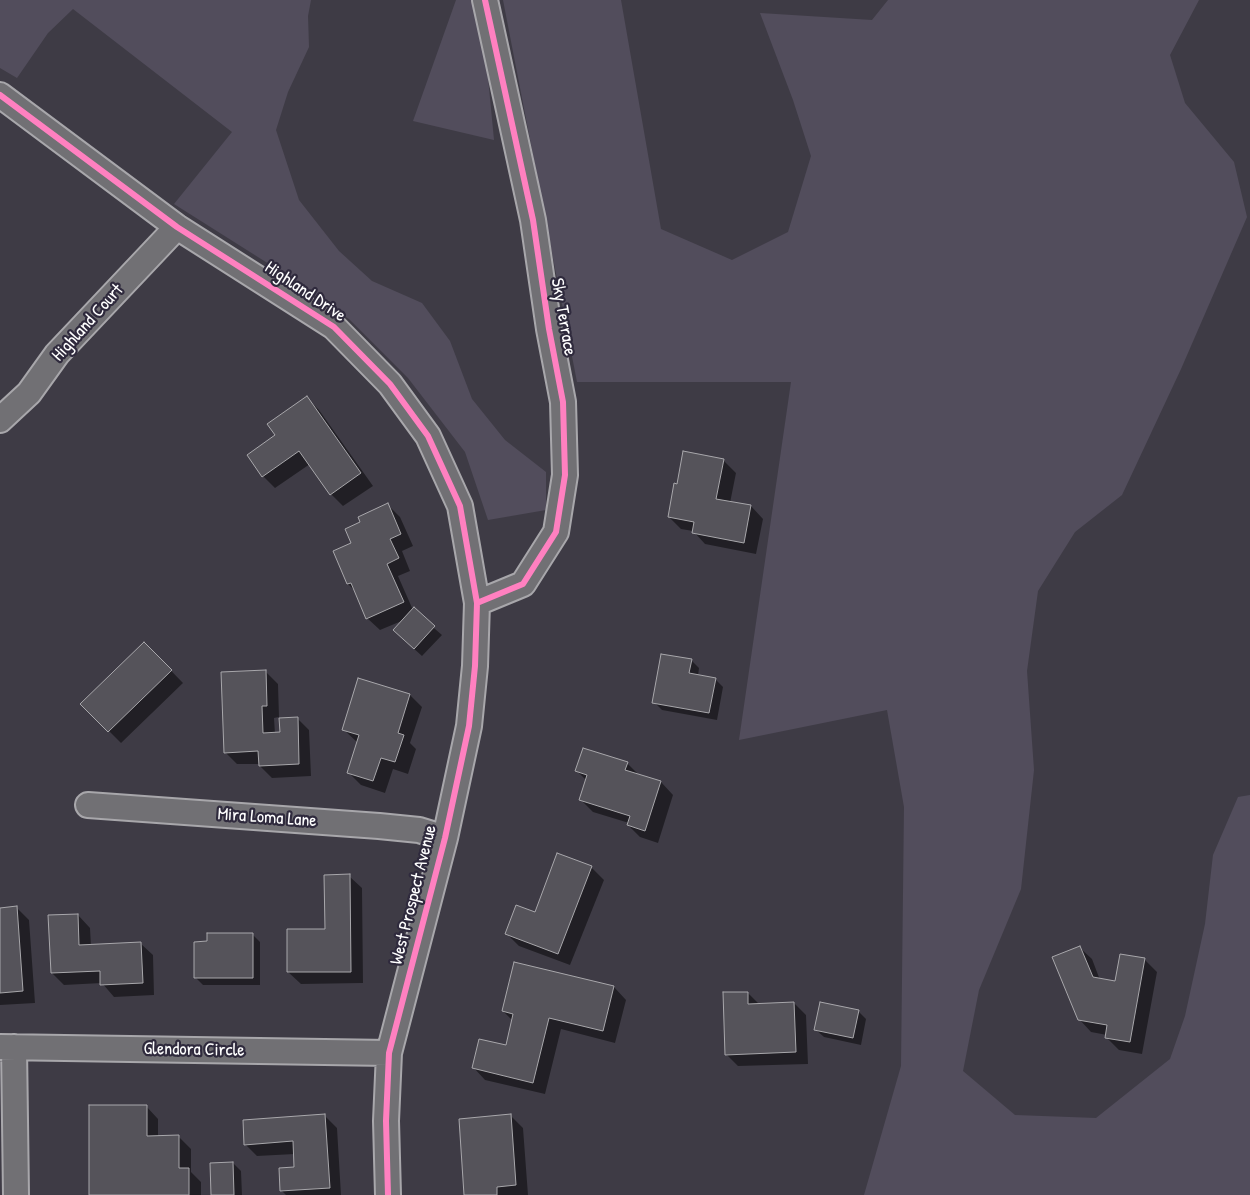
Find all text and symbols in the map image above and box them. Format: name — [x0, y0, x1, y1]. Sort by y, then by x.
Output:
street label: Highland Drive — [260, 257, 350, 327]
street label: Sky Terrace — [546, 277, 580, 357]
street label: Highland Court — [48, 280, 128, 366]
street label: Mira Loma Lane — [217, 804, 317, 832]
street label: West Prospect Avenue — [386, 823, 442, 967]
street label: Glendora Circle — [143, 1038, 245, 1062]

